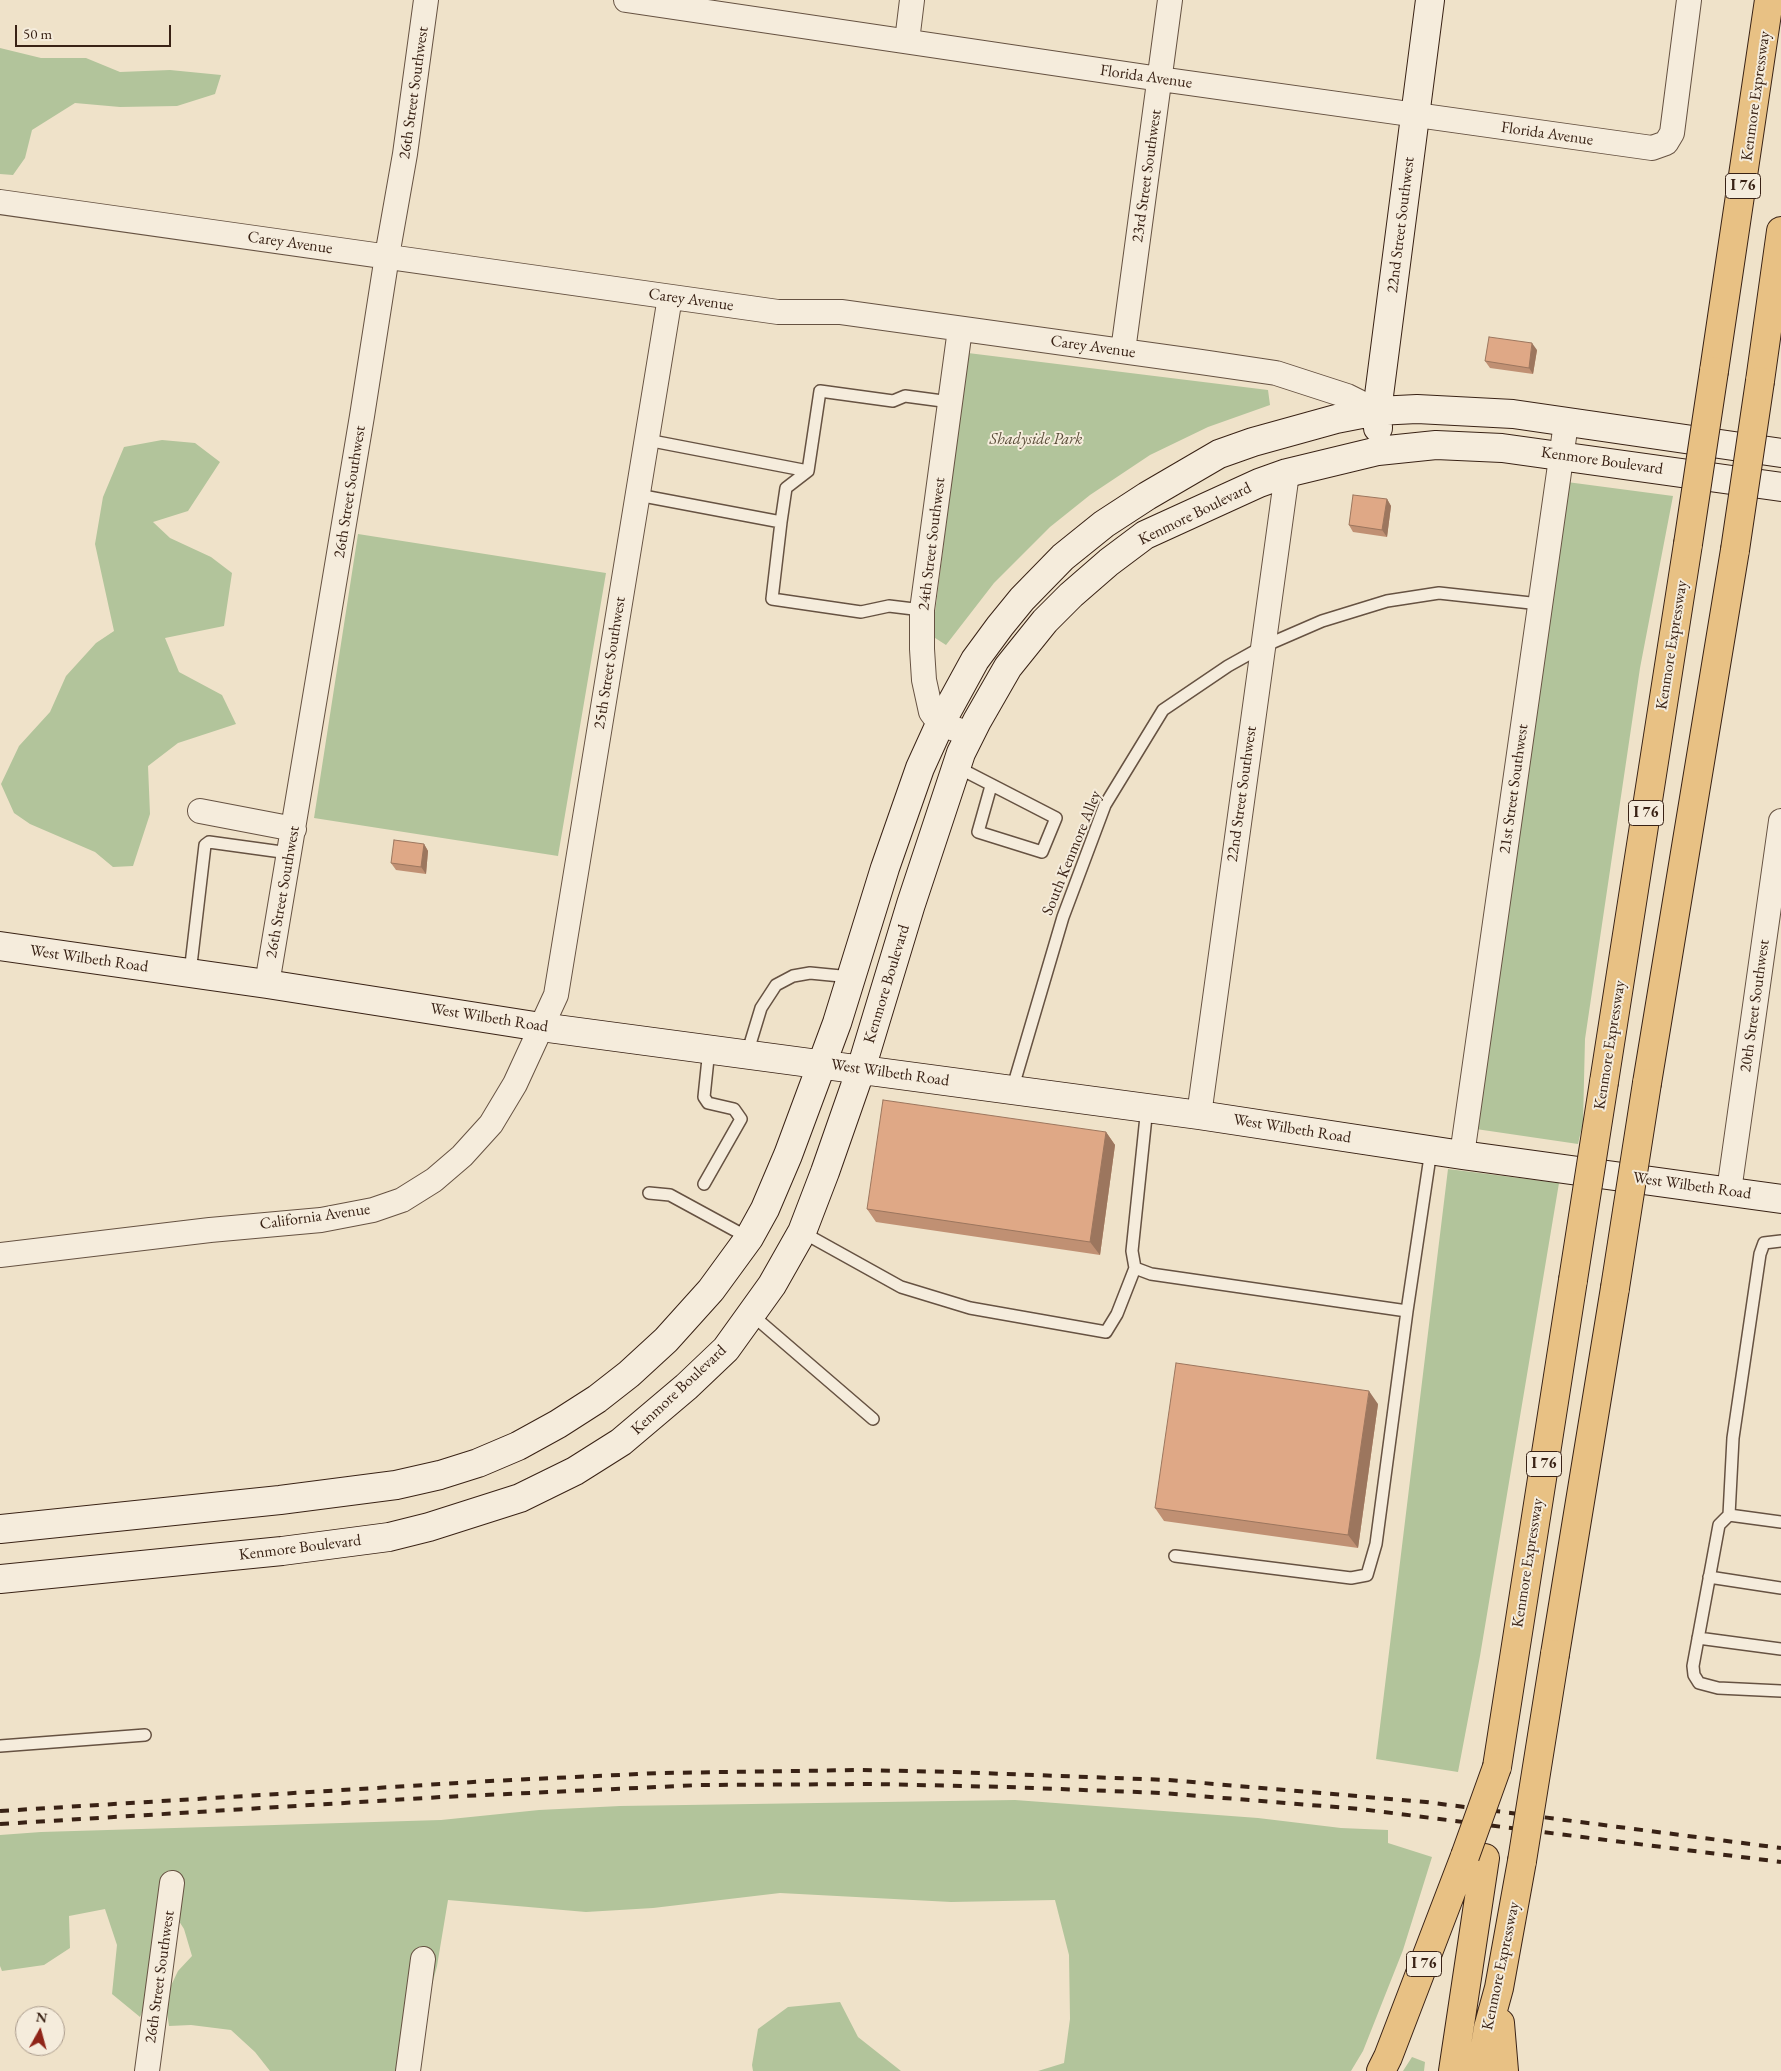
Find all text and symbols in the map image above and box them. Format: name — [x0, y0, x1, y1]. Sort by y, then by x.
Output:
scale bar — [18, 15, 174, 47]
text: 50 m — [23, 24, 52, 43]
street label: 26th Street Southwest — [395, 25, 433, 161]
street label: Kenmore Expressway — [1737, 30, 1775, 162]
street label: Florida Avenue — [1099, 61, 1193, 93]
street label: 23rd Street Southwest — [1128, 108, 1166, 244]
street label: Florida Avenue — [1500, 118, 1594, 150]
street label: 22nd Street Southwest — [1383, 156, 1419, 294]
road number: I 76 — [1726, 174, 1760, 198]
street label: Carey Avenue — [246, 228, 334, 258]
street label: Carey Avenue — [647, 285, 735, 315]
street label: Carey Avenue — [1049, 332, 1137, 362]
street label: 26th Street Southwest — [330, 424, 370, 560]
park label: Shadyside Park — [990, 430, 1082, 450]
street label: Kenmore Boulevard — [1540, 443, 1664, 479]
street label: 24th Street Southwest — [914, 476, 950, 612]
street label: Kenmore Boulevard — [1135, 478, 1255, 550]
street label: Kenmore Expressway — [1652, 579, 1692, 711]
street label: 25th Street Southwest — [590, 595, 630, 731]
street label: 21st Street Southwest — [1495, 723, 1533, 855]
street label: 22nd Street Southwest — [1223, 725, 1261, 863]
street label: South Kenmore Alley — [1038, 788, 1106, 918]
road number: I 76 — [1628, 800, 1664, 826]
street label: 26th Street Southwest — [262, 824, 304, 960]
street label: Kenmore Boulevard — [860, 922, 914, 1046]
street label: 20th Street Southwest — [1736, 938, 1774, 1074]
street label: West Wilbeth Road — [29, 941, 149, 977]
street label: Kenmore Expressway — [1590, 979, 1630, 1111]
street label: West Wilbeth Road — [429, 999, 549, 1037]
street label: West Wilbeth Road — [830, 1055, 950, 1091]
street label: West Wilbeth Road — [1232, 1110, 1352, 1148]
street label: West Wilbeth Road — [1632, 1168, 1752, 1204]
street label: California Avenue — [259, 1200, 371, 1234]
street label: Kenmore Boulevard — [627, 1341, 731, 1439]
road number: I 76 — [1526, 1452, 1562, 1476]
street label: Kenmore Expressway — [1508, 1497, 1548, 1629]
street label: Kenmore Boulevard — [238, 1531, 362, 1565]
street label: Kenmore Expressway — [1478, 1900, 1524, 2032]
street label: 26th Street Southwest — [141, 1909, 179, 2045]
road number: I 76 — [1406, 1952, 1442, 1976]
north arrow — [15, 2006, 65, 2056]
text: N — [35, 2007, 48, 2027]

